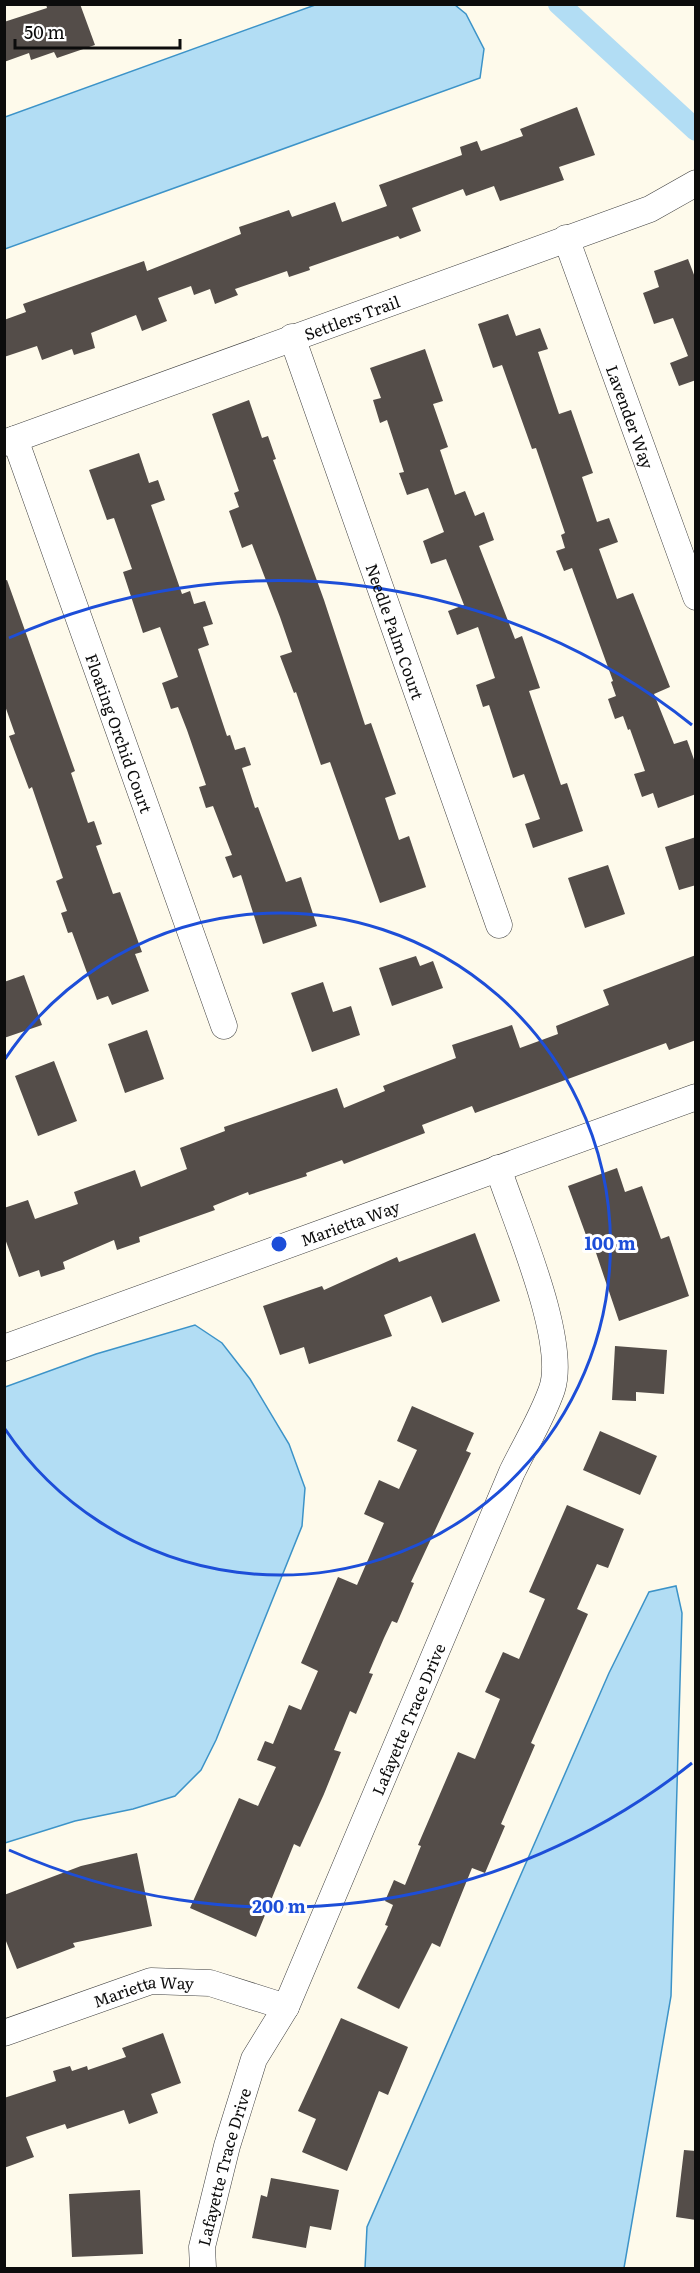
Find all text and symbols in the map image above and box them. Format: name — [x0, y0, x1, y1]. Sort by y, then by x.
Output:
scale bar — [15, 12, 180, 50]
text: 50 m — [24, 18, 65, 45]
street label: Settlers Trail — [301, 289, 403, 345]
street label: Lavender Way — [601, 361, 661, 473]
street label: Needle Palm Court — [361, 560, 431, 703]
street label: Floating Orchid Court — [80, 650, 159, 817]
street label: Marietta Way — [297, 1193, 404, 1252]
text: 100 m — [584, 1229, 636, 1256]
centre of rings — [269, 1234, 289, 1254]
street label: Lafayette Trace Drive — [365, 1639, 450, 1799]
text: 200 m — [252, 1892, 306, 1919]
street label: Marietta Way — [90, 1969, 195, 2013]
street label: Lafayette Trace Drive — [191, 2085, 256, 2248]

